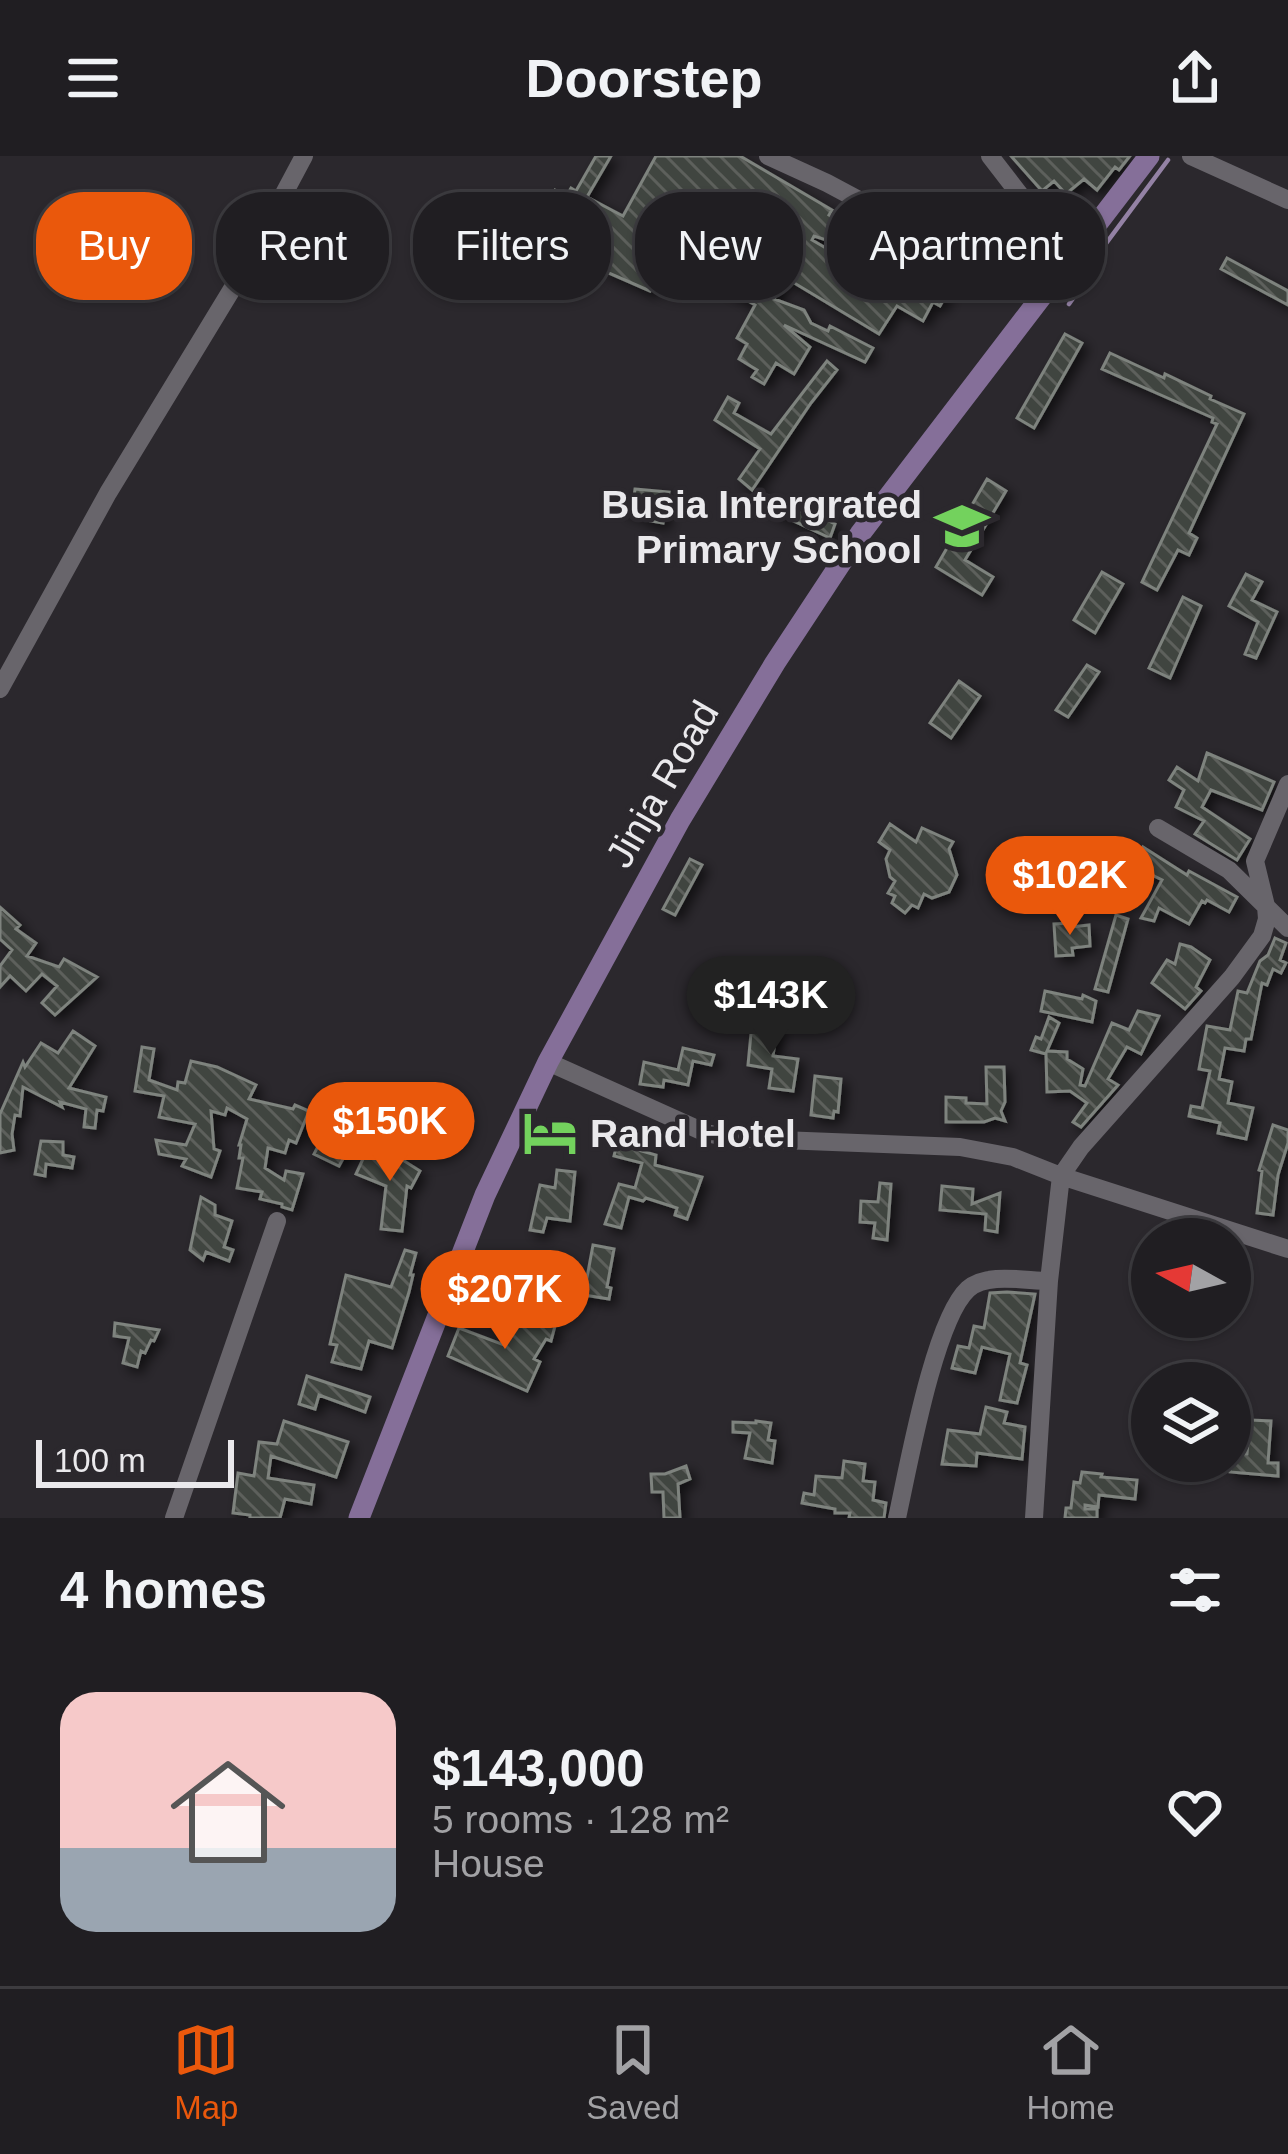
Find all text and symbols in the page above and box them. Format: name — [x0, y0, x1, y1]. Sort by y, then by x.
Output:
icon: menu — [60, 45, 126, 111]
icon: share — [1162, 45, 1228, 111]
text: Doorstep — [525, 48, 763, 108]
chip: Buy — [36, 192, 192, 300]
chip: Rent — [216, 192, 389, 300]
chip: Filters — [413, 192, 611, 300]
chip: New — [635, 192, 803, 300]
chip: Apartment — [827, 192, 1105, 300]
place label: Busia Intergrated Primary School — [601, 483, 922, 571]
school or university icon: Busia Intergrated Primary School — [933, 497, 991, 555]
street label: Jinja Road — [597, 693, 727, 875]
pin: $102K — [986, 836, 1154, 938]
text: $102K — [1013, 853, 1127, 896]
pin: $143K — [687, 956, 855, 1058]
text: $143K — [714, 973, 828, 1016]
pin: $150K — [306, 1082, 474, 1184]
text: $150K — [333, 1099, 447, 1142]
hotel icon: Rand Hotel — [521, 1104, 579, 1162]
place label: Rand Hotel — [590, 1112, 796, 1155]
north arrow — [1131, 1218, 1251, 1338]
map controls — [1131, 1218, 1251, 1482]
pin: $207K — [421, 1250, 589, 1352]
text: $207K — [448, 1267, 562, 1310]
button: layers — [1131, 1362, 1251, 1482]
scale bar — [36, 1434, 234, 1487]
text: 100 m — [54, 1442, 146, 1479]
icon: filters — [1162, 1557, 1228, 1623]
text: 4 homes — [60, 1562, 267, 1619]
icon: home — [156, 1740, 300, 1884]
text: $143,000 — [432, 1740, 645, 1797]
icon: heart — [1162, 1779, 1228, 1845]
text: 5 rooms · 128 m² — [432, 1798, 729, 1841]
text: House — [432, 1842, 545, 1885]
tab: Map — [173, 2017, 239, 2127]
tab: Saved — [586, 2017, 680, 2127]
tab: Home — [1027, 2017, 1115, 2127]

